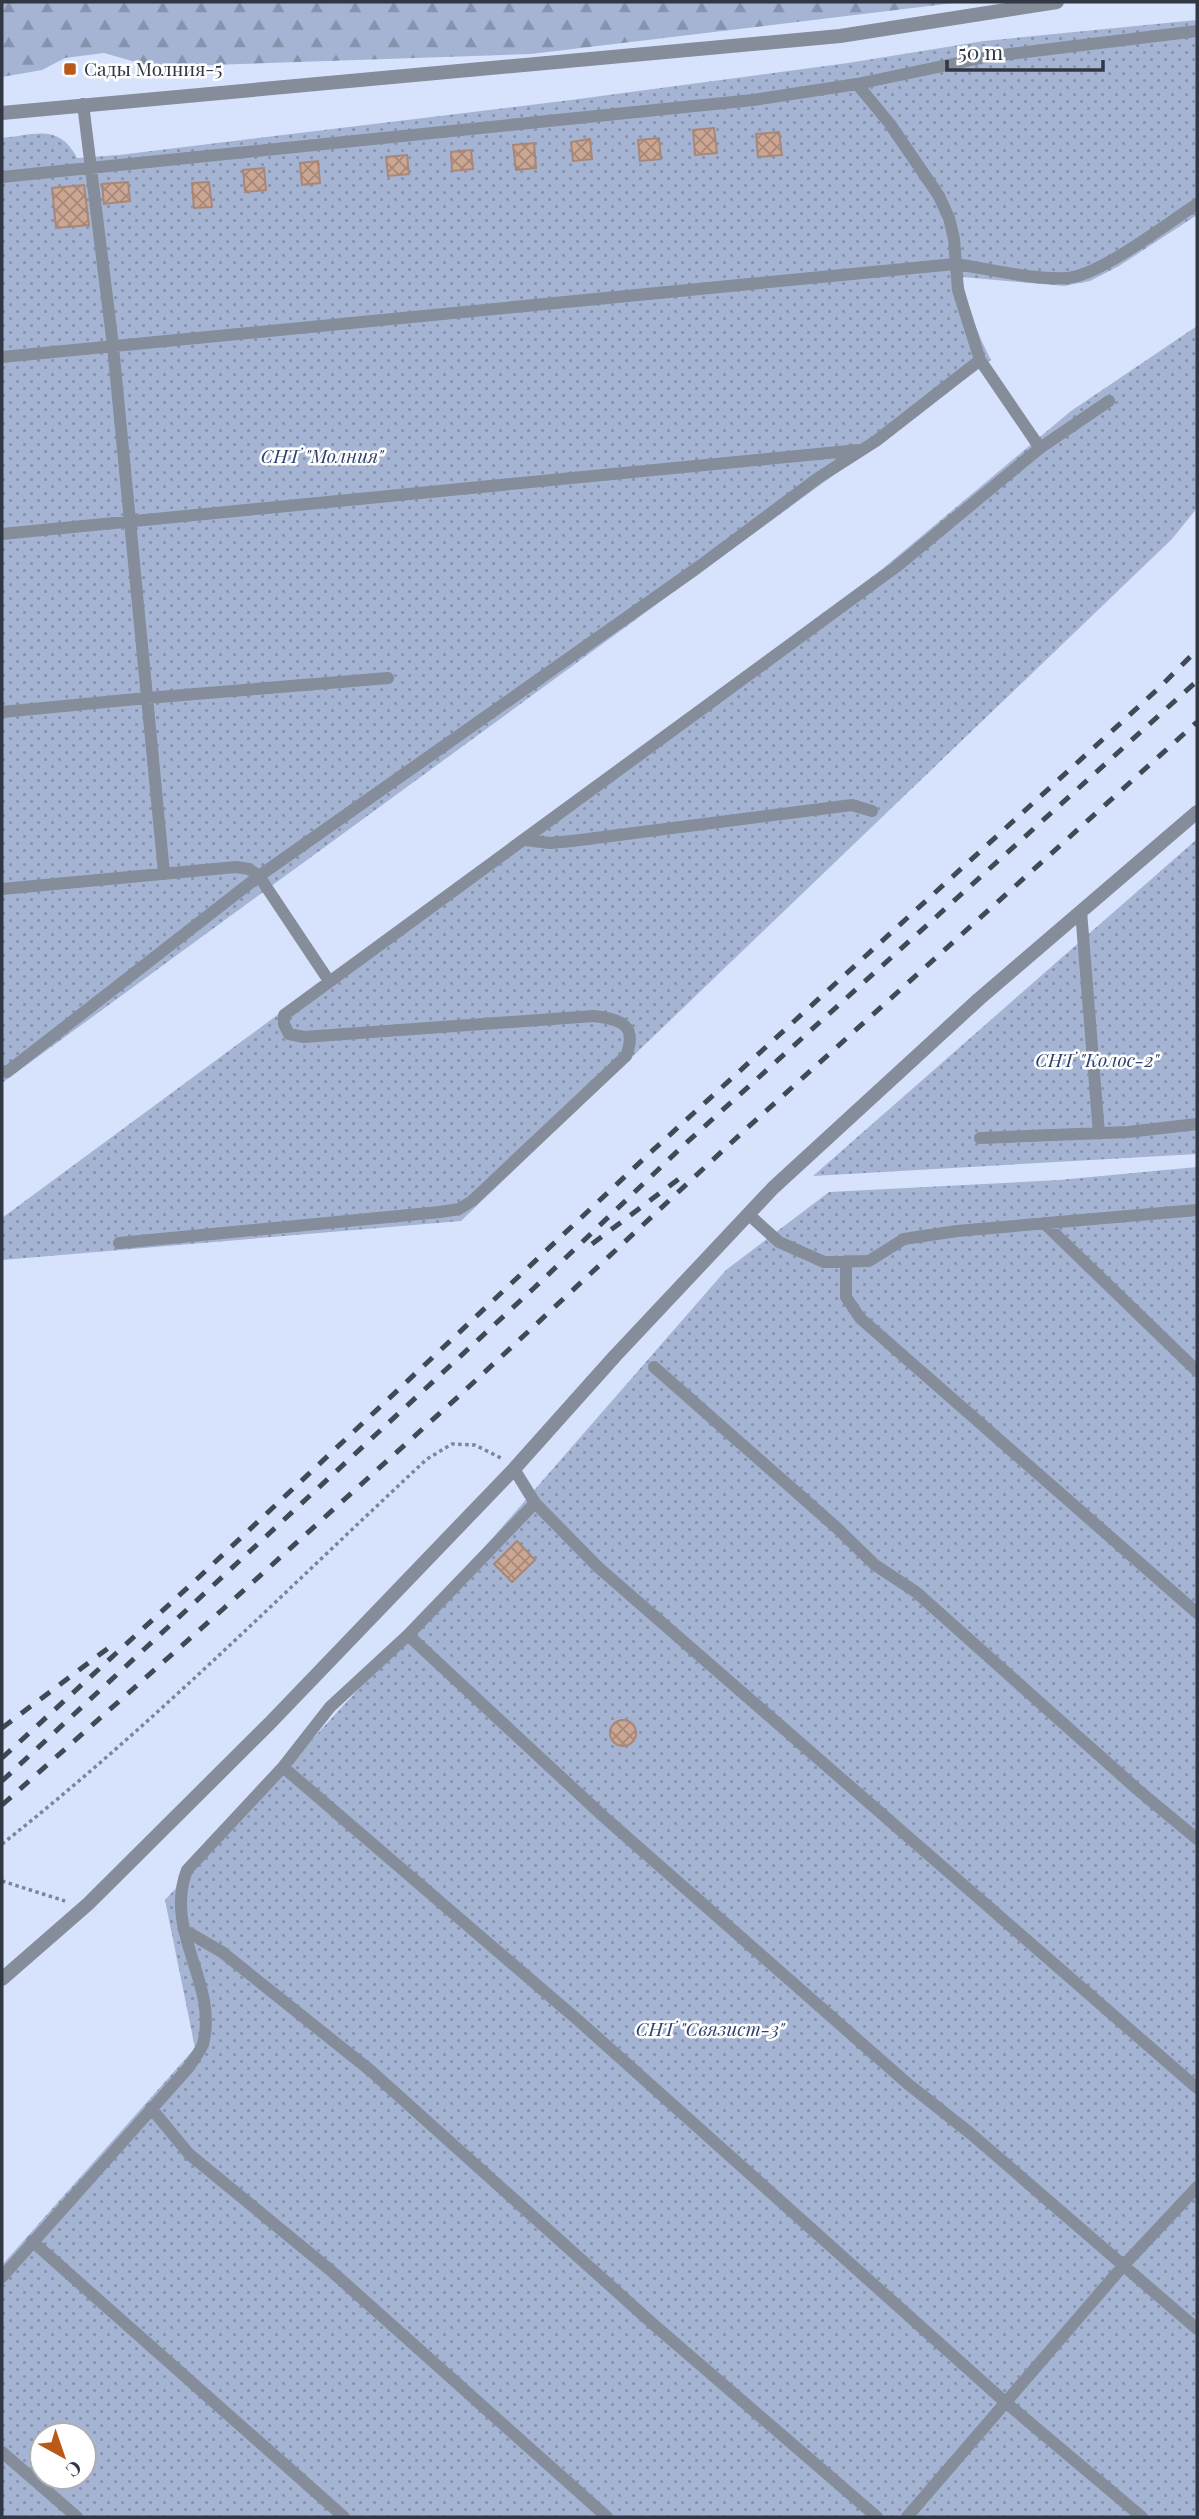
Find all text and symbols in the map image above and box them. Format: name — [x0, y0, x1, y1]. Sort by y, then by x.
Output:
scale bar — [947, 28, 1103, 72]
text: 50 m — [958, 37, 1004, 65]
place label: Сады Молния-5 — [84, 55, 223, 81]
marker: Сады Молния-5 — [62, 61, 78, 77]
park label: СНТ "Молния" — [261, 442, 385, 468]
park label: СНТ "Колос-2" — [1035, 1046, 1160, 1072]
park label: СНТ "Связист-3" — [636, 2015, 786, 2041]
north arrow — [28, 2421, 98, 2491]
text: С — [61, 2456, 88, 2484]

